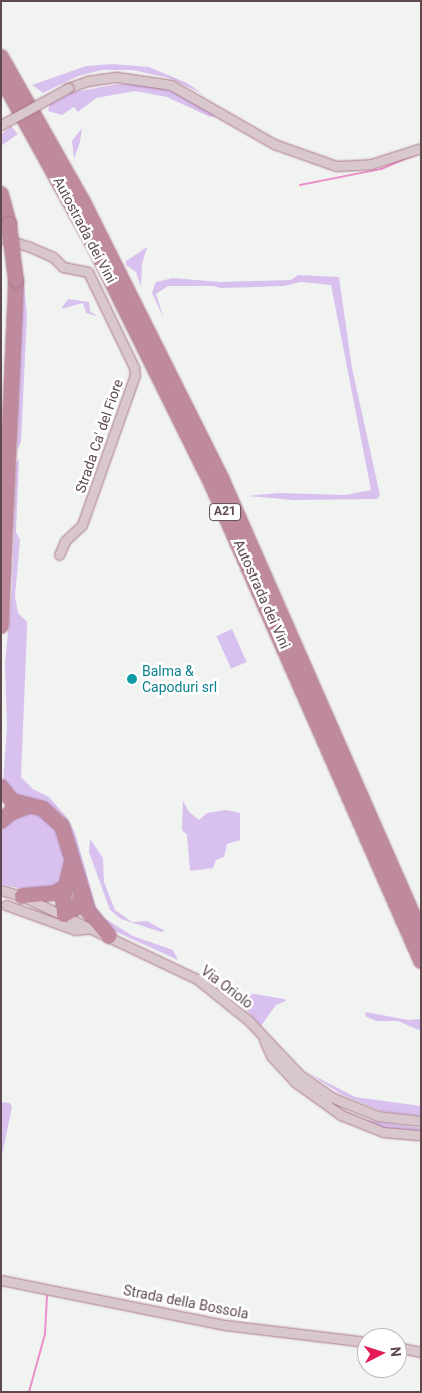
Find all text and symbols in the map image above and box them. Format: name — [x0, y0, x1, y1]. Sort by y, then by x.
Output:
street label: Autostrada dei Vini — [50, 174, 120, 286]
street label: Strada Ca' del Fiore — [72, 377, 126, 495]
road number: A21 — [209, 502, 241, 522]
street label: Autostrada dei Vini — [230, 537, 294, 651]
place label: Balma & Capoduri srl — [142, 663, 217, 696]
marker: Balma & Capoduri srl — [126, 673, 138, 685]
street label: Via Oriolo — [198, 962, 256, 1012]
street label: Strada della Bossola — [122, 1282, 250, 1322]
north arrow — [357, 1328, 407, 1378]
text: N — [388, 1346, 404, 1357]

